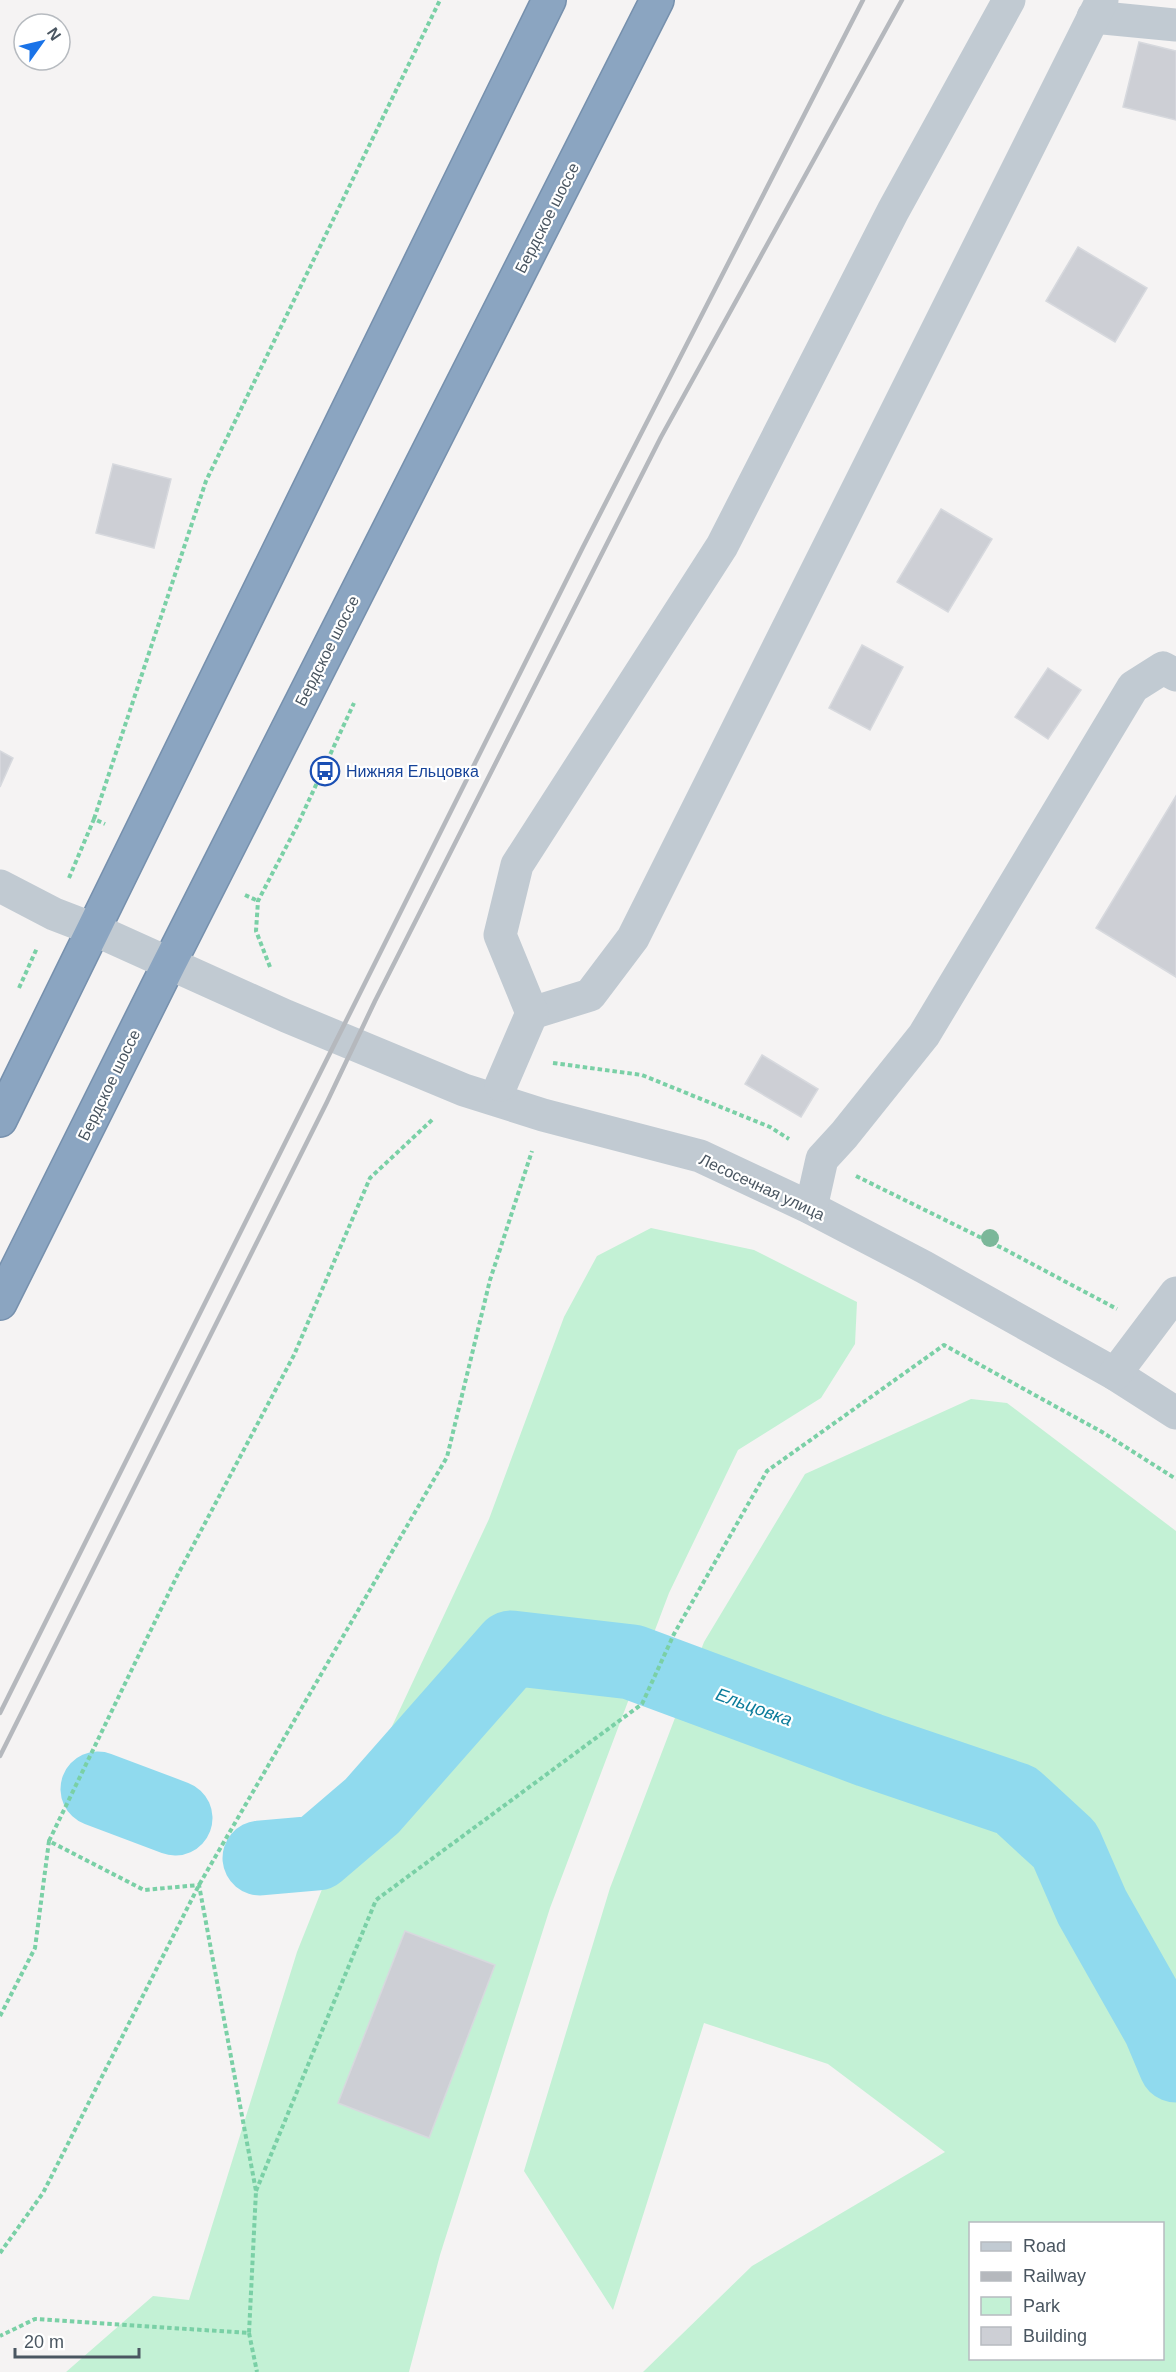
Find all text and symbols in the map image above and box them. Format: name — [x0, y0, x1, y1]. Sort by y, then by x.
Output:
north arrow — [12, 12, 72, 72]
text: N — [44, 24, 64, 43]
street label: Бердское шоссе — [512, 160, 582, 276]
street label: Бердское шоссе — [292, 593, 362, 709]
bus stop icon: Нижняя Ельцовка — [309, 755, 341, 787]
place label: Нижняя Ельцовка — [346, 763, 479, 780]
street label: Бердское шоссе — [75, 1027, 143, 1143]
street label: Лесосечная улица — [697, 1151, 827, 1223]
water label: Ельцовка — [713, 1684, 795, 1730]
legend — [969, 2222, 1164, 2360]
text: Road — [1023, 2236, 1066, 2256]
text: Railway — [1023, 2266, 1086, 2286]
text: Park — [1023, 2296, 1061, 2316]
scale bar — [15, 2321, 140, 2359]
text: Building — [1023, 2326, 1087, 2346]
text: 20 m — [24, 2332, 64, 2352]

